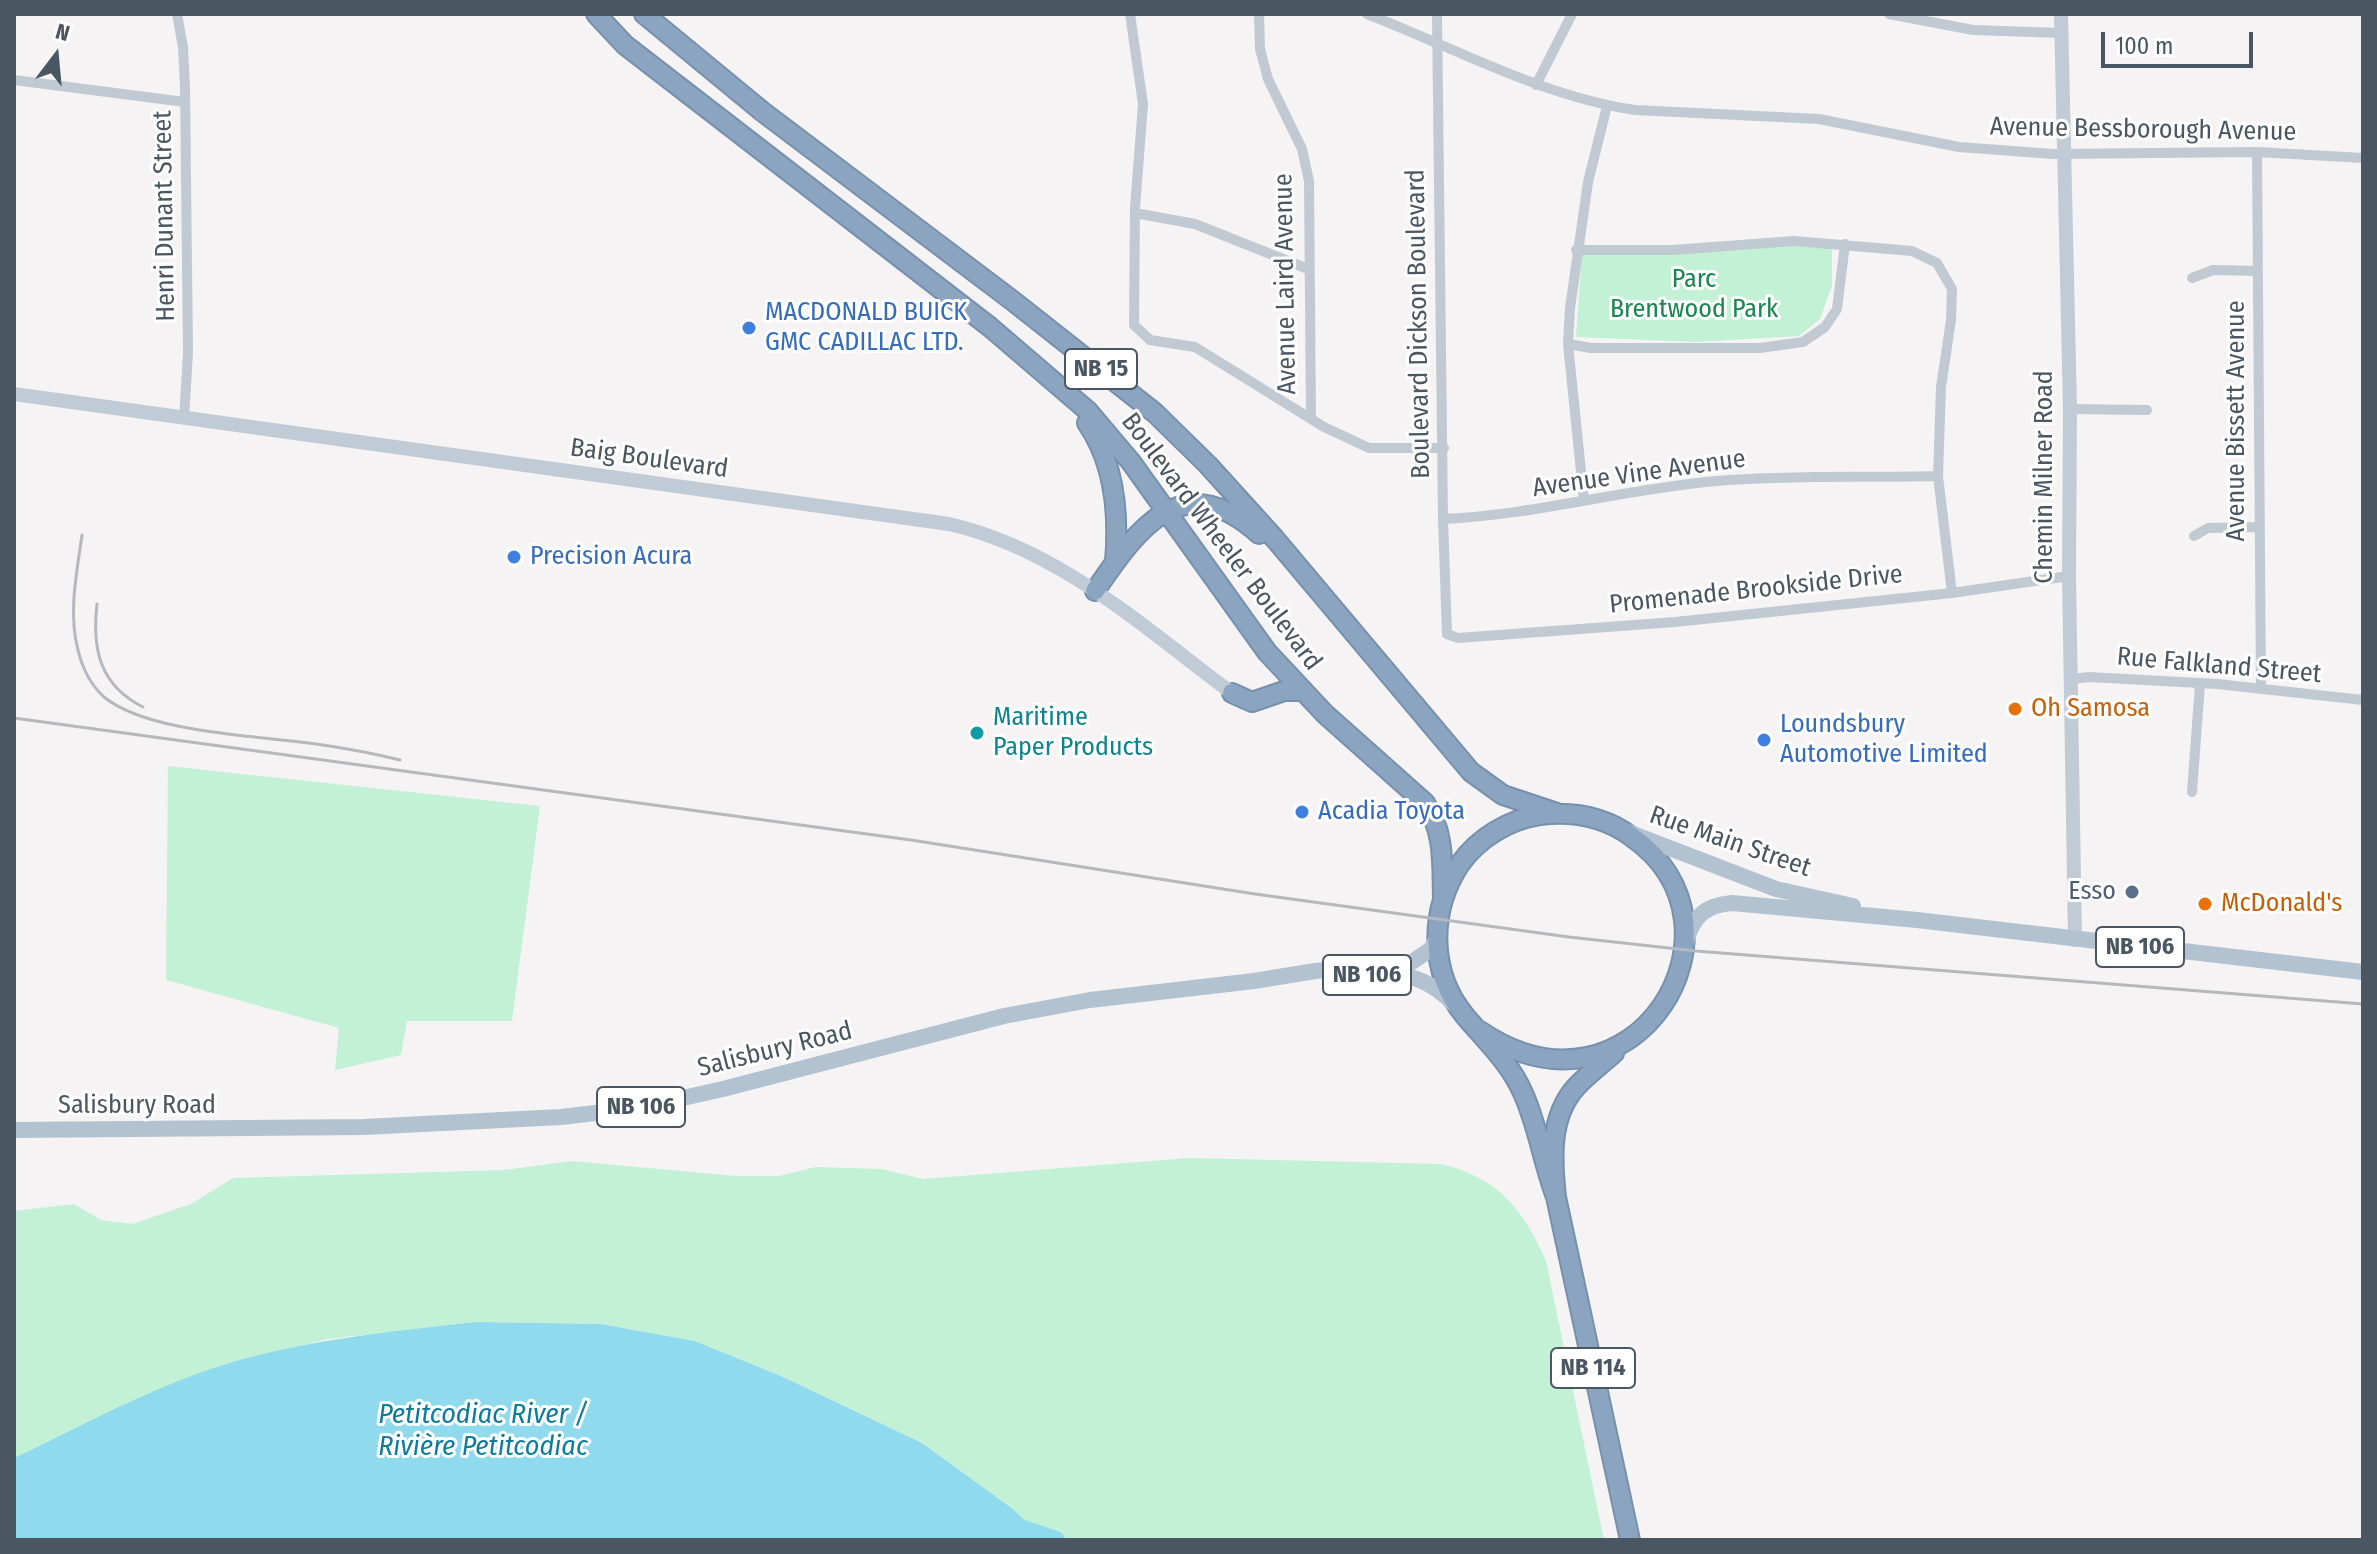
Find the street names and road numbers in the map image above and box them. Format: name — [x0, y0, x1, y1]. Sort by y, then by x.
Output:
street label: Henri Dunant Street — [148, 110, 182, 322]
street label: Avenue Bessborough Avenue — [1989, 112, 2297, 148]
street label: Boulevard Dickson Boulevard — [1401, 169, 1437, 479]
street label: Avenue Laird Avenue — [1268, 173, 1304, 395]
street label: Avenue Bissett Avenue — [2221, 300, 2253, 542]
road number: NB 15 — [1065, 349, 1137, 389]
street label: Chemin Milner Road — [2029, 370, 2061, 584]
street label: Boulevard Wheeler Boulevard — [1114, 407, 1328, 677]
street label: Baig Boulevard — [568, 432, 730, 486]
street label: Avenue Vine Avenue — [1530, 444, 1748, 504]
street label: Promenade Brookside Drive — [1608, 559, 1904, 621]
street label: Rue Falkland Street — [2115, 642, 2323, 690]
street label: Rue Main Street — [1645, 800, 1815, 884]
road number: NB 106 — [2096, 927, 2184, 967]
road number: NB 106 — [1323, 955, 1411, 995]
street label: Salisbury Road — [695, 1016, 855, 1084]
road number: NB 106 — [597, 1087, 685, 1127]
street label: Salisbury Road — [58, 1090, 216, 1122]
road number: NB 114 — [1551, 1348, 1635, 1388]

